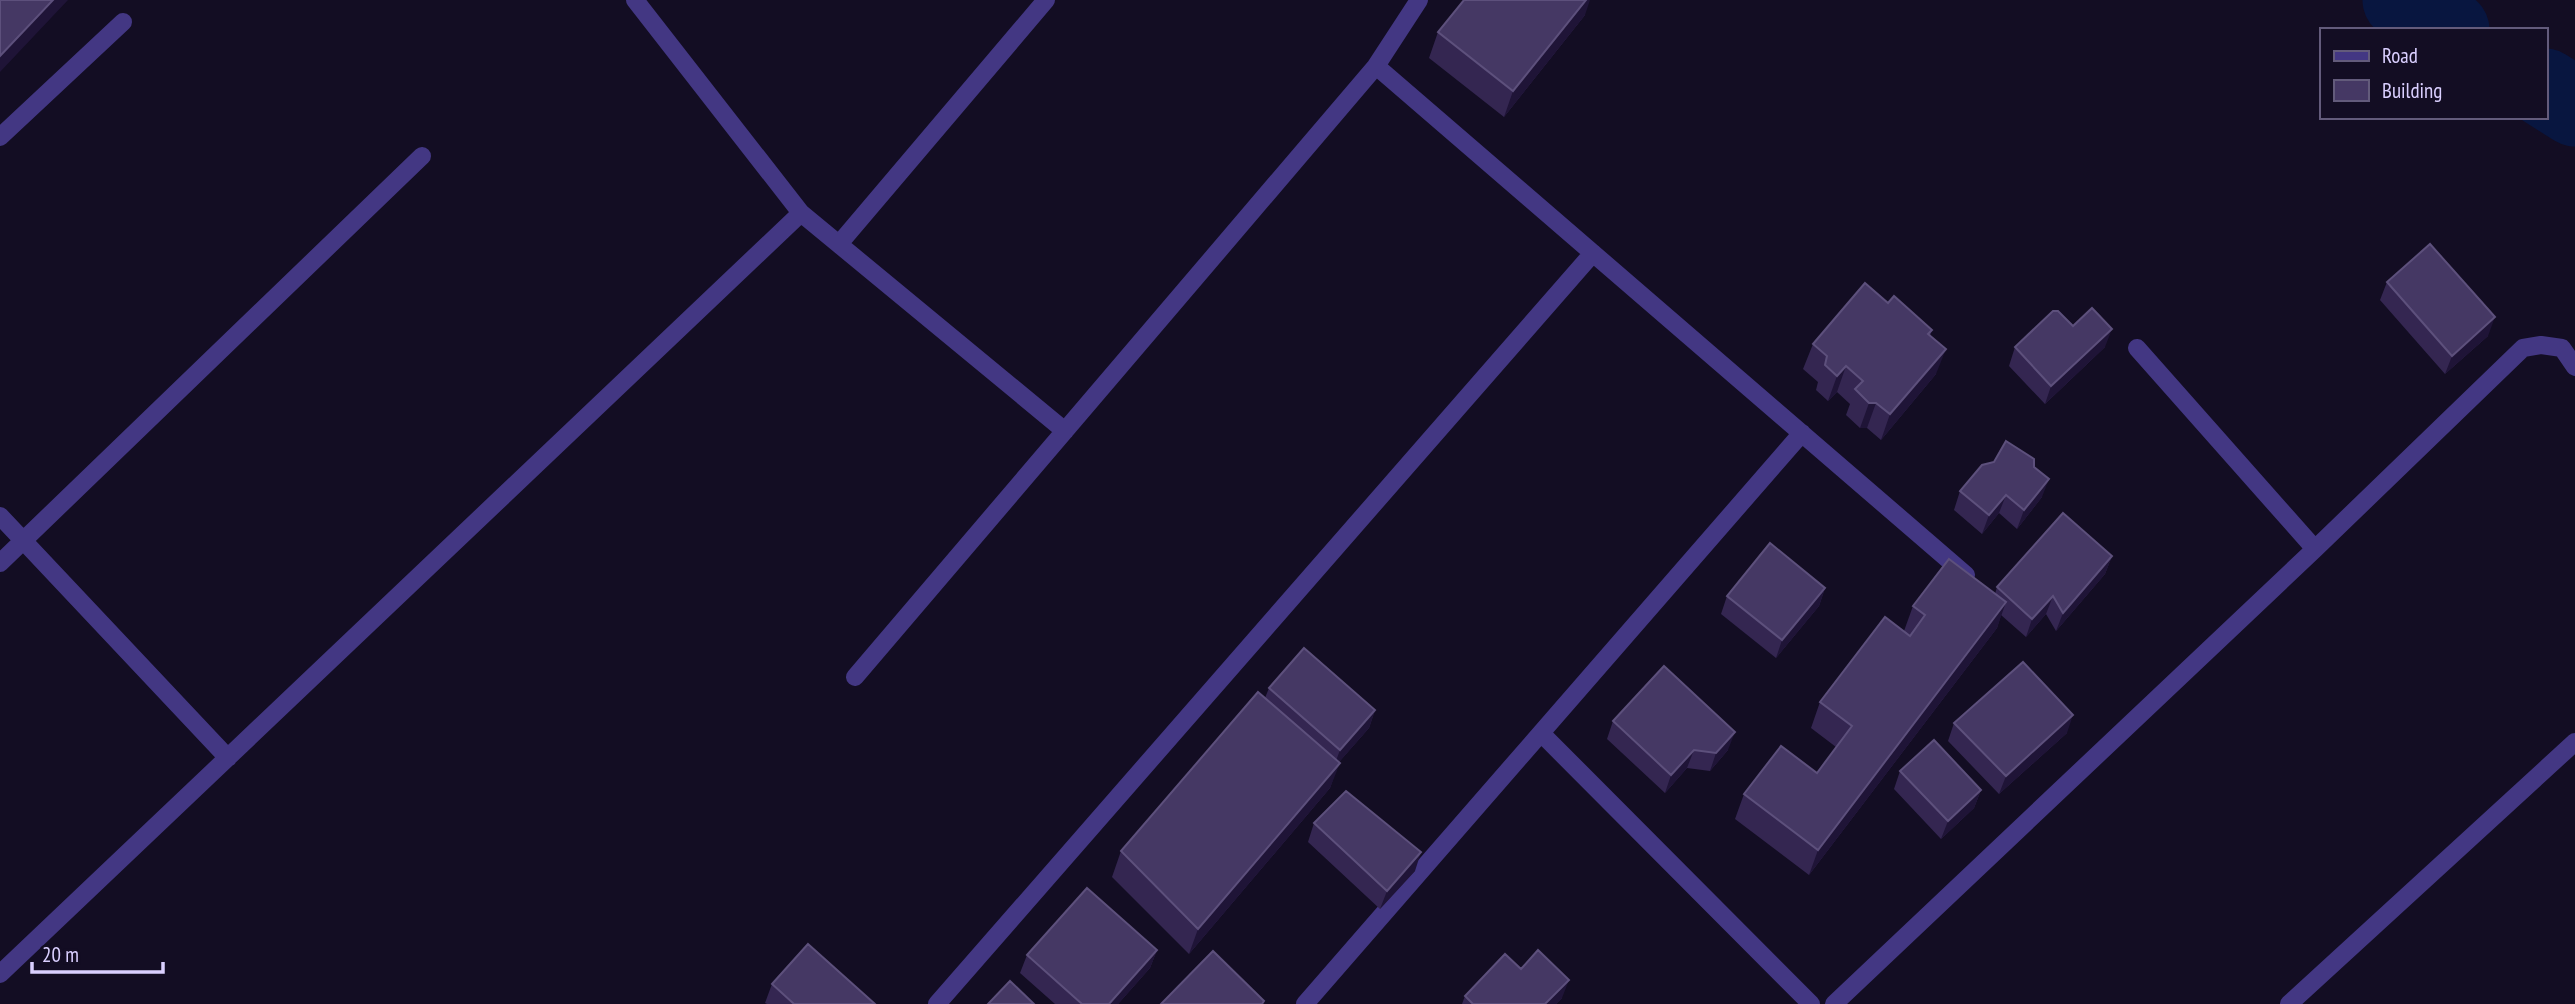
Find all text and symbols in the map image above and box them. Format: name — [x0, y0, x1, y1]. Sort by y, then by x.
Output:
legend — [2320, 28, 2547, 119]
text: Road — [2382, 42, 2418, 69]
text: Building — [2382, 77, 2442, 104]
scale bar — [32, 930, 163, 974]
text: 20 m — [42, 941, 79, 968]

